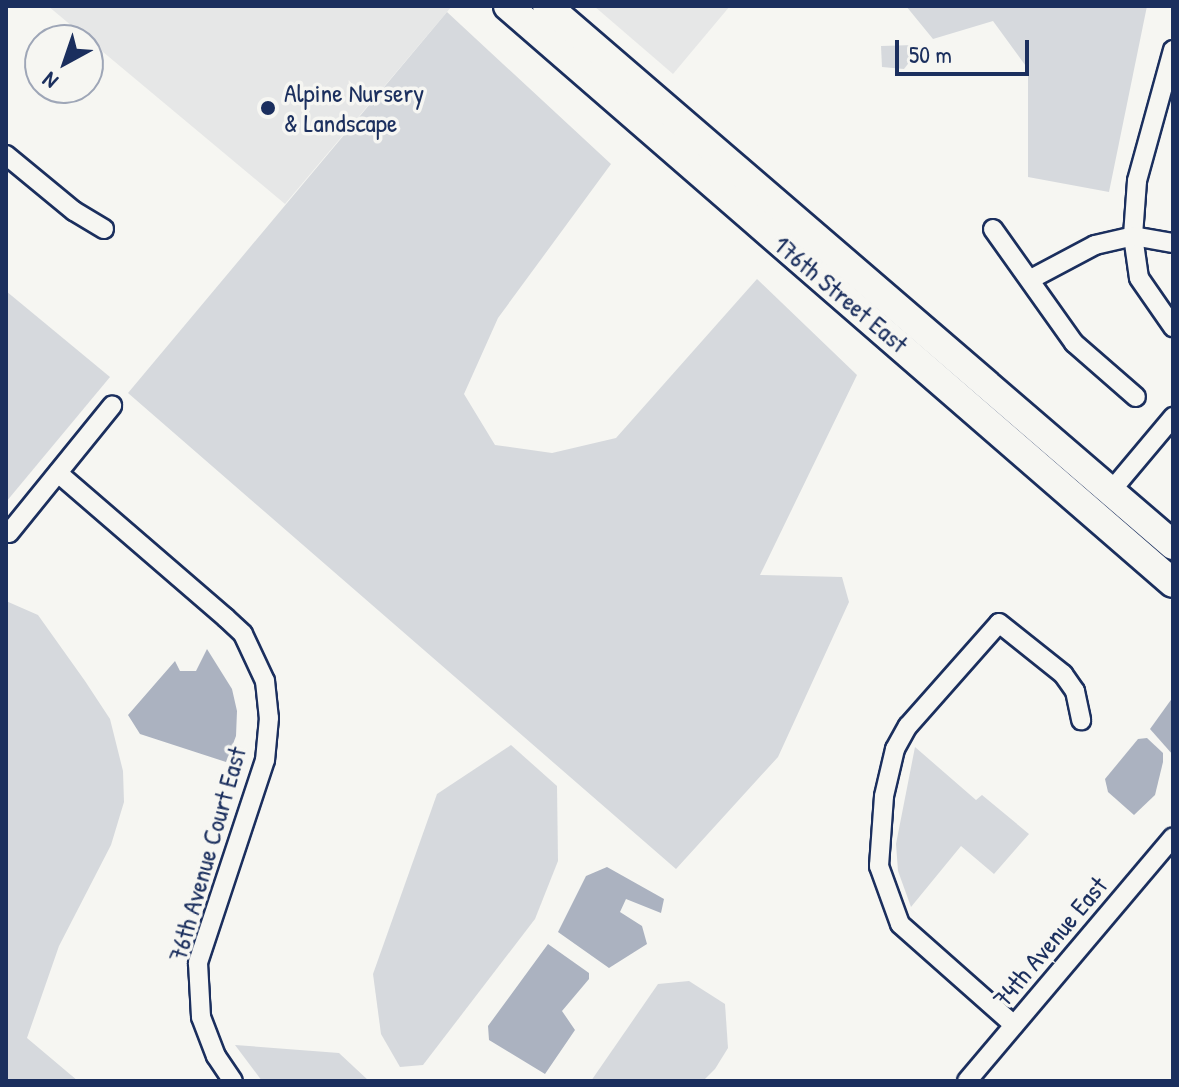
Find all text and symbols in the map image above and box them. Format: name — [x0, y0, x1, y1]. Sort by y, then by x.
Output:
north arrow — [24, 24, 104, 104]
scale bar — [899, 24, 1033, 74]
text: 50 m — [909, 38, 952, 70]
text: N — [36, 66, 64, 96]
place label: Alpine Nursery & Landscape — [284, 77, 424, 138]
marker: Alpine Nursery & Landscape — [259, 99, 277, 117]
street label: 176th Street East — [768, 229, 914, 359]
street label: 76th Avenue Court East — [161, 743, 253, 965]
street label: 74th Avenue East — [986, 870, 1114, 1014]

